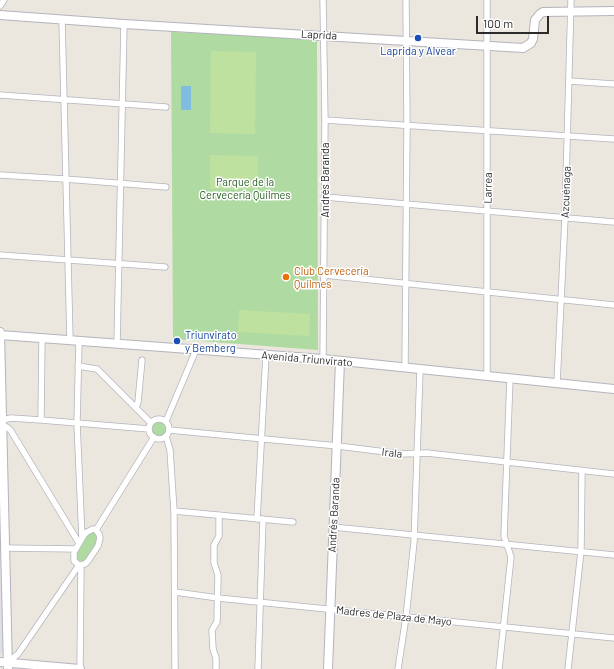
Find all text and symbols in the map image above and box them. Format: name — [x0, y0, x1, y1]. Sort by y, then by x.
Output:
scale bar — [478, 8, 551, 34]
text: 100 m — [483, 16, 513, 30]
street label: Laprida — [300, 27, 338, 43]
marker: Laprida y Alvear — [413, 33, 423, 43]
place label: Laprida y Alvear — [380, 44, 456, 58]
street label: Andrés Baranda — [318, 142, 332, 218]
street label: Azcuénaga — [558, 166, 574, 218]
street label: Larrea — [481, 172, 495, 204]
park label: Parque de la Cervecería Quilmes — [199, 175, 291, 201]
place label: Club Cervecería Quilmes — [294, 264, 369, 290]
marker: Club Cervecería Quilmes — [281, 272, 291, 282]
place label: Triunvirato y Bemberg — [185, 328, 237, 354]
marker: Triunvirato y Bemberg — [172, 336, 182, 346]
street label: Avenida Triunvirato — [261, 348, 353, 370]
street label: Irala — [381, 445, 403, 461]
street label: Andrés Baranda — [325, 477, 343, 553]
street label: Madres de Plaza de Mayo — [335, 603, 453, 629]

